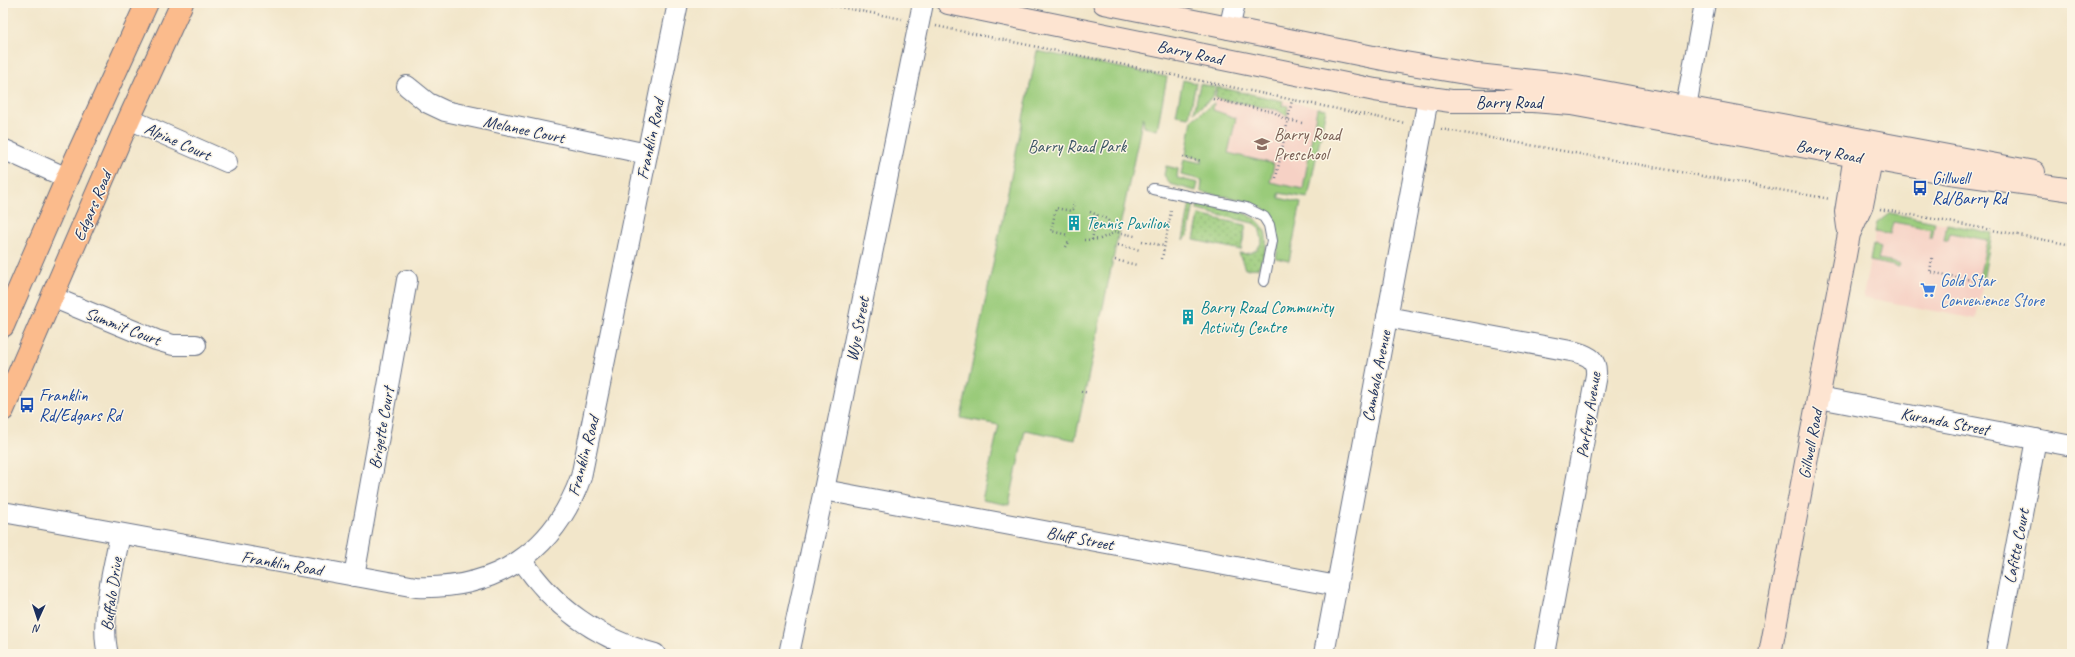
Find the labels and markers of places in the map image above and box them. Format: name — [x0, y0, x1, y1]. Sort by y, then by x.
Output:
place label: Barry Road Preschool — [1274, 124, 1343, 165]
school or university icon: Barry Road Preschool — [1253, 135, 1271, 153]
place label: Gillwell Rd/Barry Rd — [1932, 168, 2009, 209]
bus stop icon: Gillwell Rd/Barry Rd — [1911, 179, 1929, 197]
place label: Tennis Pavilion — [1086, 213, 1170, 234]
building icon: Tennis Pavilion — [1065, 214, 1083, 232]
place label: Gold Star Convenience Store — [1940, 270, 2045, 311]
supermarket icon: Gold Star Convenience Store — [1919, 281, 1937, 299]
place label: Barry Road Community Activity Centre — [1200, 297, 1335, 338]
building icon: Barry Road Community Activity Centre — [1179, 308, 1197, 326]
place label: Franklin Rd/Edgars Rd — [39, 385, 124, 426]
bus stop icon: Franklin Rd/Edgars Rd — [18, 396, 36, 414]

